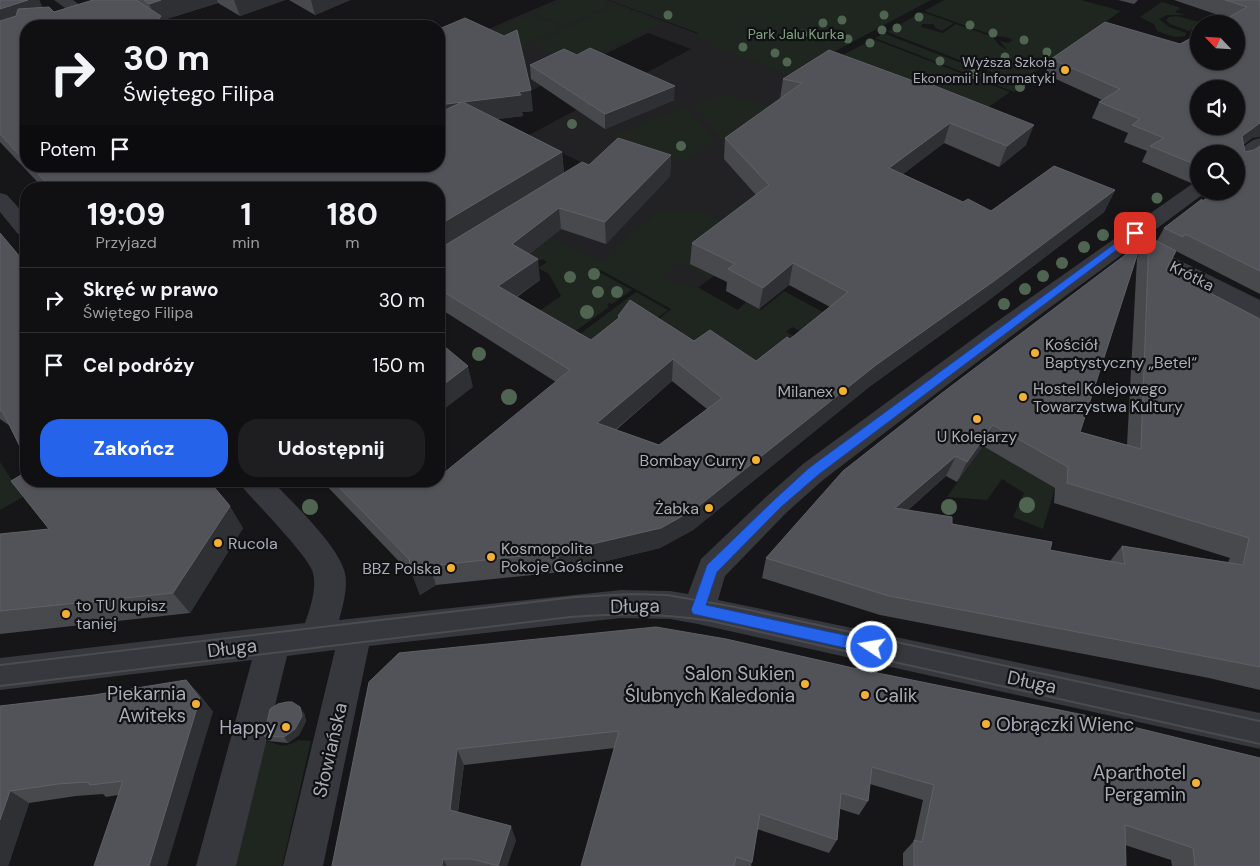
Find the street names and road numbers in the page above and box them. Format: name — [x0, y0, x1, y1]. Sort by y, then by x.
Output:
street label: Krótka — [1166, 256, 1218, 296]
street label: Długa — [610, 593, 660, 619]
street label: Długa — [206, 633, 258, 663]
street label: Długa — [1005, 665, 1059, 699]
street label: Słowiańska — [307, 700, 353, 800]

